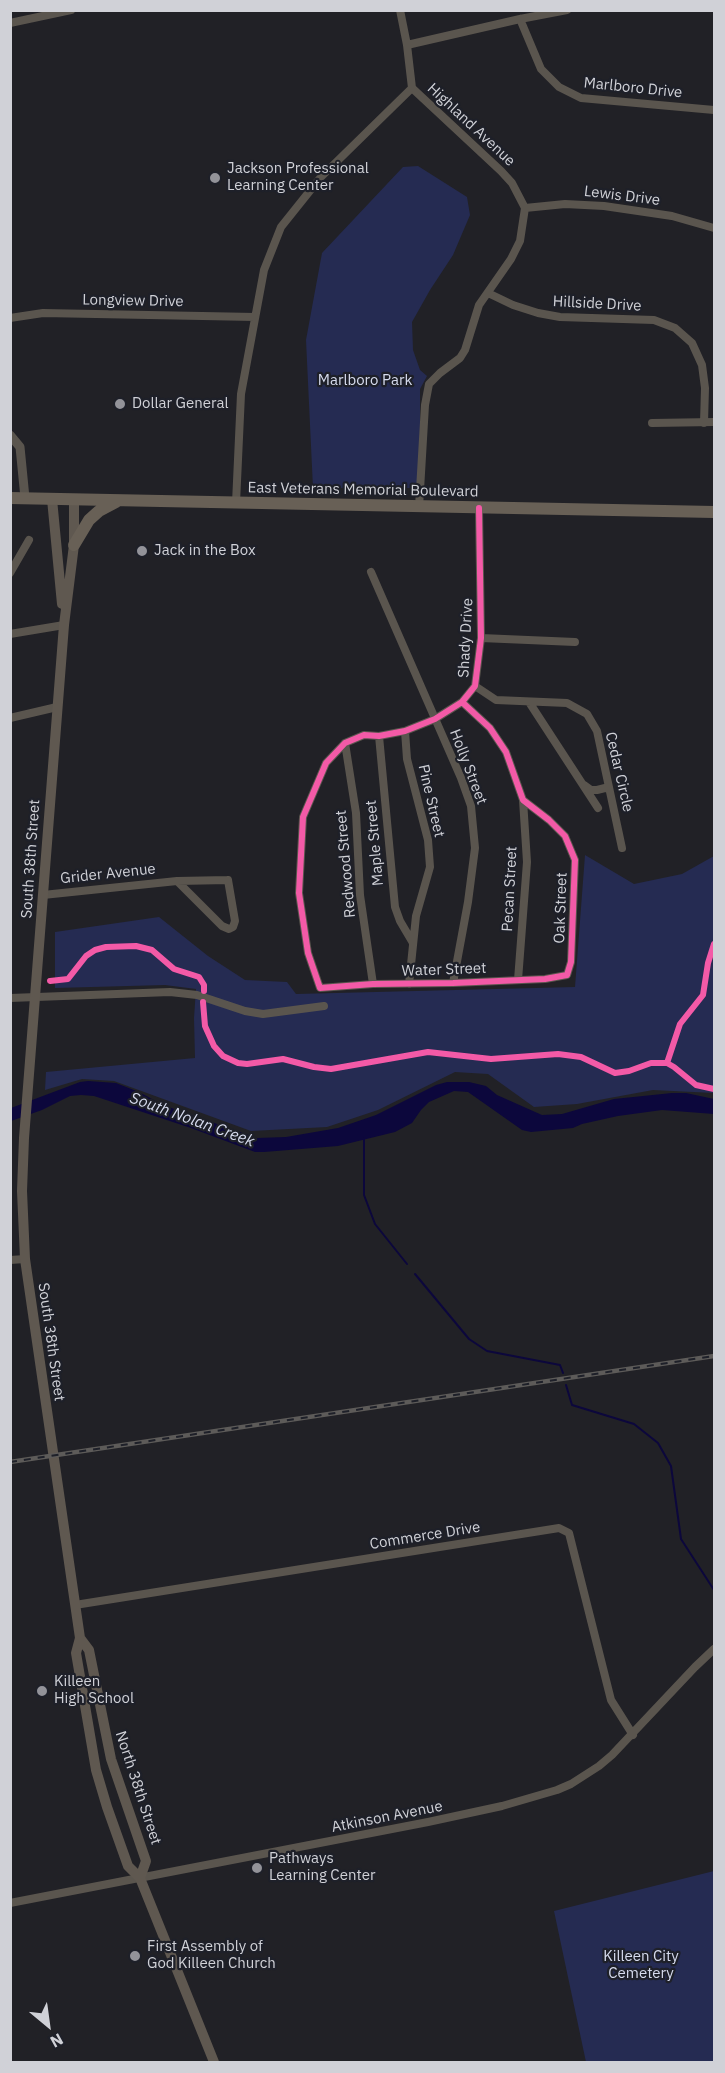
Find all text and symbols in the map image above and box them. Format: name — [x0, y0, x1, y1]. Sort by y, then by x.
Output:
street label: Marlboro Drive — [583, 74, 683, 102]
street label: Highland Avenue — [423, 80, 519, 170]
place label: Jackson Professional Learning Center — [227, 160, 369, 195]
marker: Jackson Professional Learning Center — [208, 171, 222, 185]
street label: Lewis Drive — [583, 182, 661, 210]
street label: Longview Drive — [82, 291, 184, 311]
street label: Hillside Drive — [552, 293, 642, 315]
park label: Marlboro Park — [318, 372, 412, 390]
place label: Dollar General — [132, 395, 229, 413]
marker: Dollar General — [113, 397, 127, 411]
street label: East Veterans Memorial Boulevard — [247, 479, 479, 501]
place label: Jack in the Box — [154, 542, 256, 560]
marker: Jack in the Box — [135, 544, 149, 558]
street label: Shady Drive — [455, 598, 477, 678]
street label: Holly Street — [445, 727, 491, 807]
street label: Cedar Circle — [601, 730, 637, 814]
street label: Pine Street — [414, 763, 448, 839]
street label: South 38th Street — [18, 799, 44, 919]
street label: Maple Street — [362, 799, 388, 887]
street label: Redwood Street — [332, 809, 360, 919]
street label: Pecan Street — [499, 846, 521, 932]
street label: Grider Avenue — [59, 860, 157, 888]
street label: Oak Street — [551, 872, 571, 944]
street label: Water Street — [401, 960, 487, 980]
water label: South Nolan Creek — [127, 1089, 257, 1151]
street label: South 38th Street — [34, 1282, 68, 1402]
street label: Commerce Drive — [368, 1518, 482, 1554]
place label: Killeen High School — [54, 1673, 134, 1708]
marker: Killeen High School — [35, 1684, 49, 1698]
street label: North 38th Street — [111, 1729, 165, 1847]
street label: Atkinson Avenue — [330, 1797, 444, 1837]
place label: Pathways Learning Center — [269, 1850, 375, 1885]
marker: Pathways Learning Center — [250, 1861, 264, 1875]
place label: First Assembly of God Killeen Church — [147, 1938, 276, 1973]
park label: Killeen City Cemetery — [603, 1948, 679, 1983]
marker: First Assembly of God Killeen Church — [128, 1949, 142, 1963]
north arrow — [18, 1995, 78, 2055]
text: N — [47, 2029, 67, 2052]

